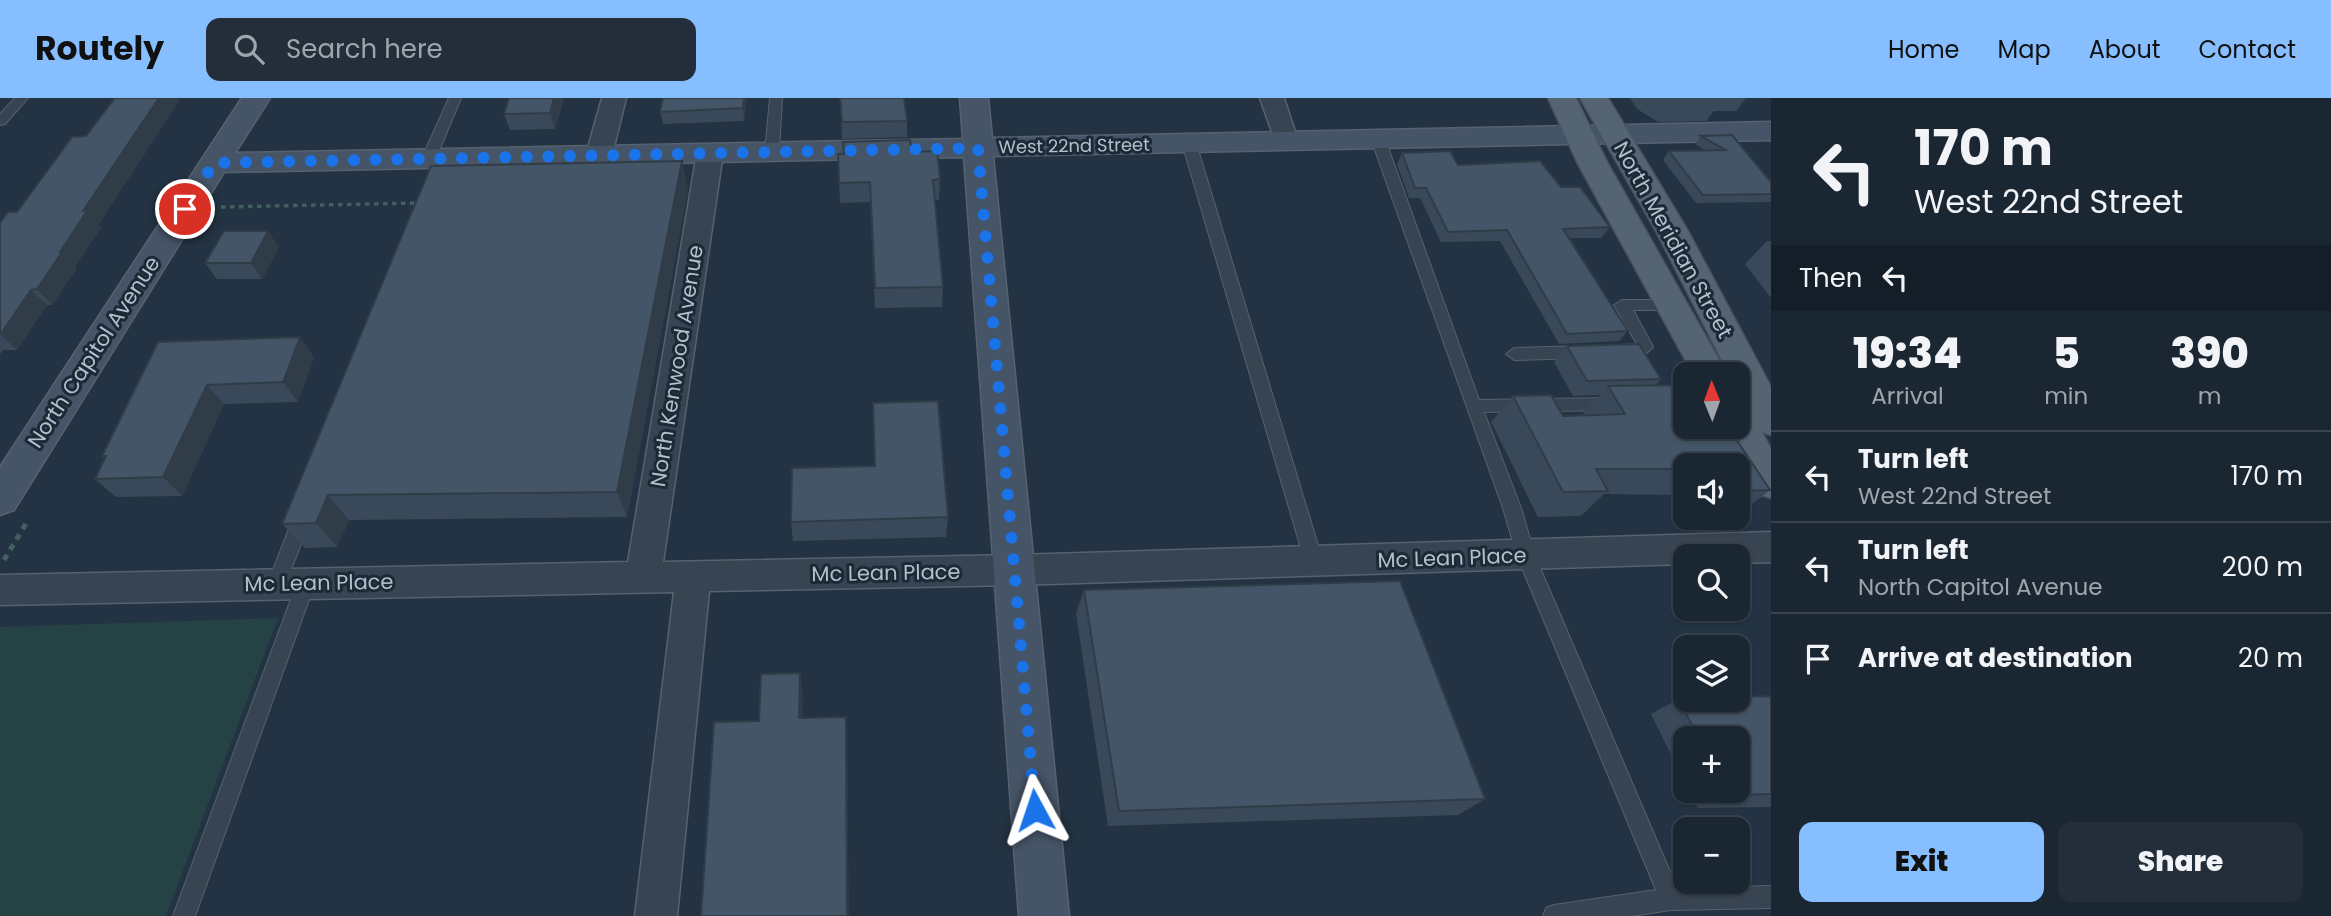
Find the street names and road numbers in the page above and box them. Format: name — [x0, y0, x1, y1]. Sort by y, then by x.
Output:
street label: West 22nd Street — [998, 132, 1150, 159]
street label: North Meridian Street — [1607, 136, 1740, 343]
street label: North Kenwood Avenue — [643, 243, 710, 489]
street label: North Capitol Avenue — [21, 250, 167, 453]
street label: Mc Lean Place — [1377, 540, 1527, 575]
street label: Mc Lean Place — [811, 557, 961, 588]
street label: Mc Lean Place — [244, 567, 394, 598]

